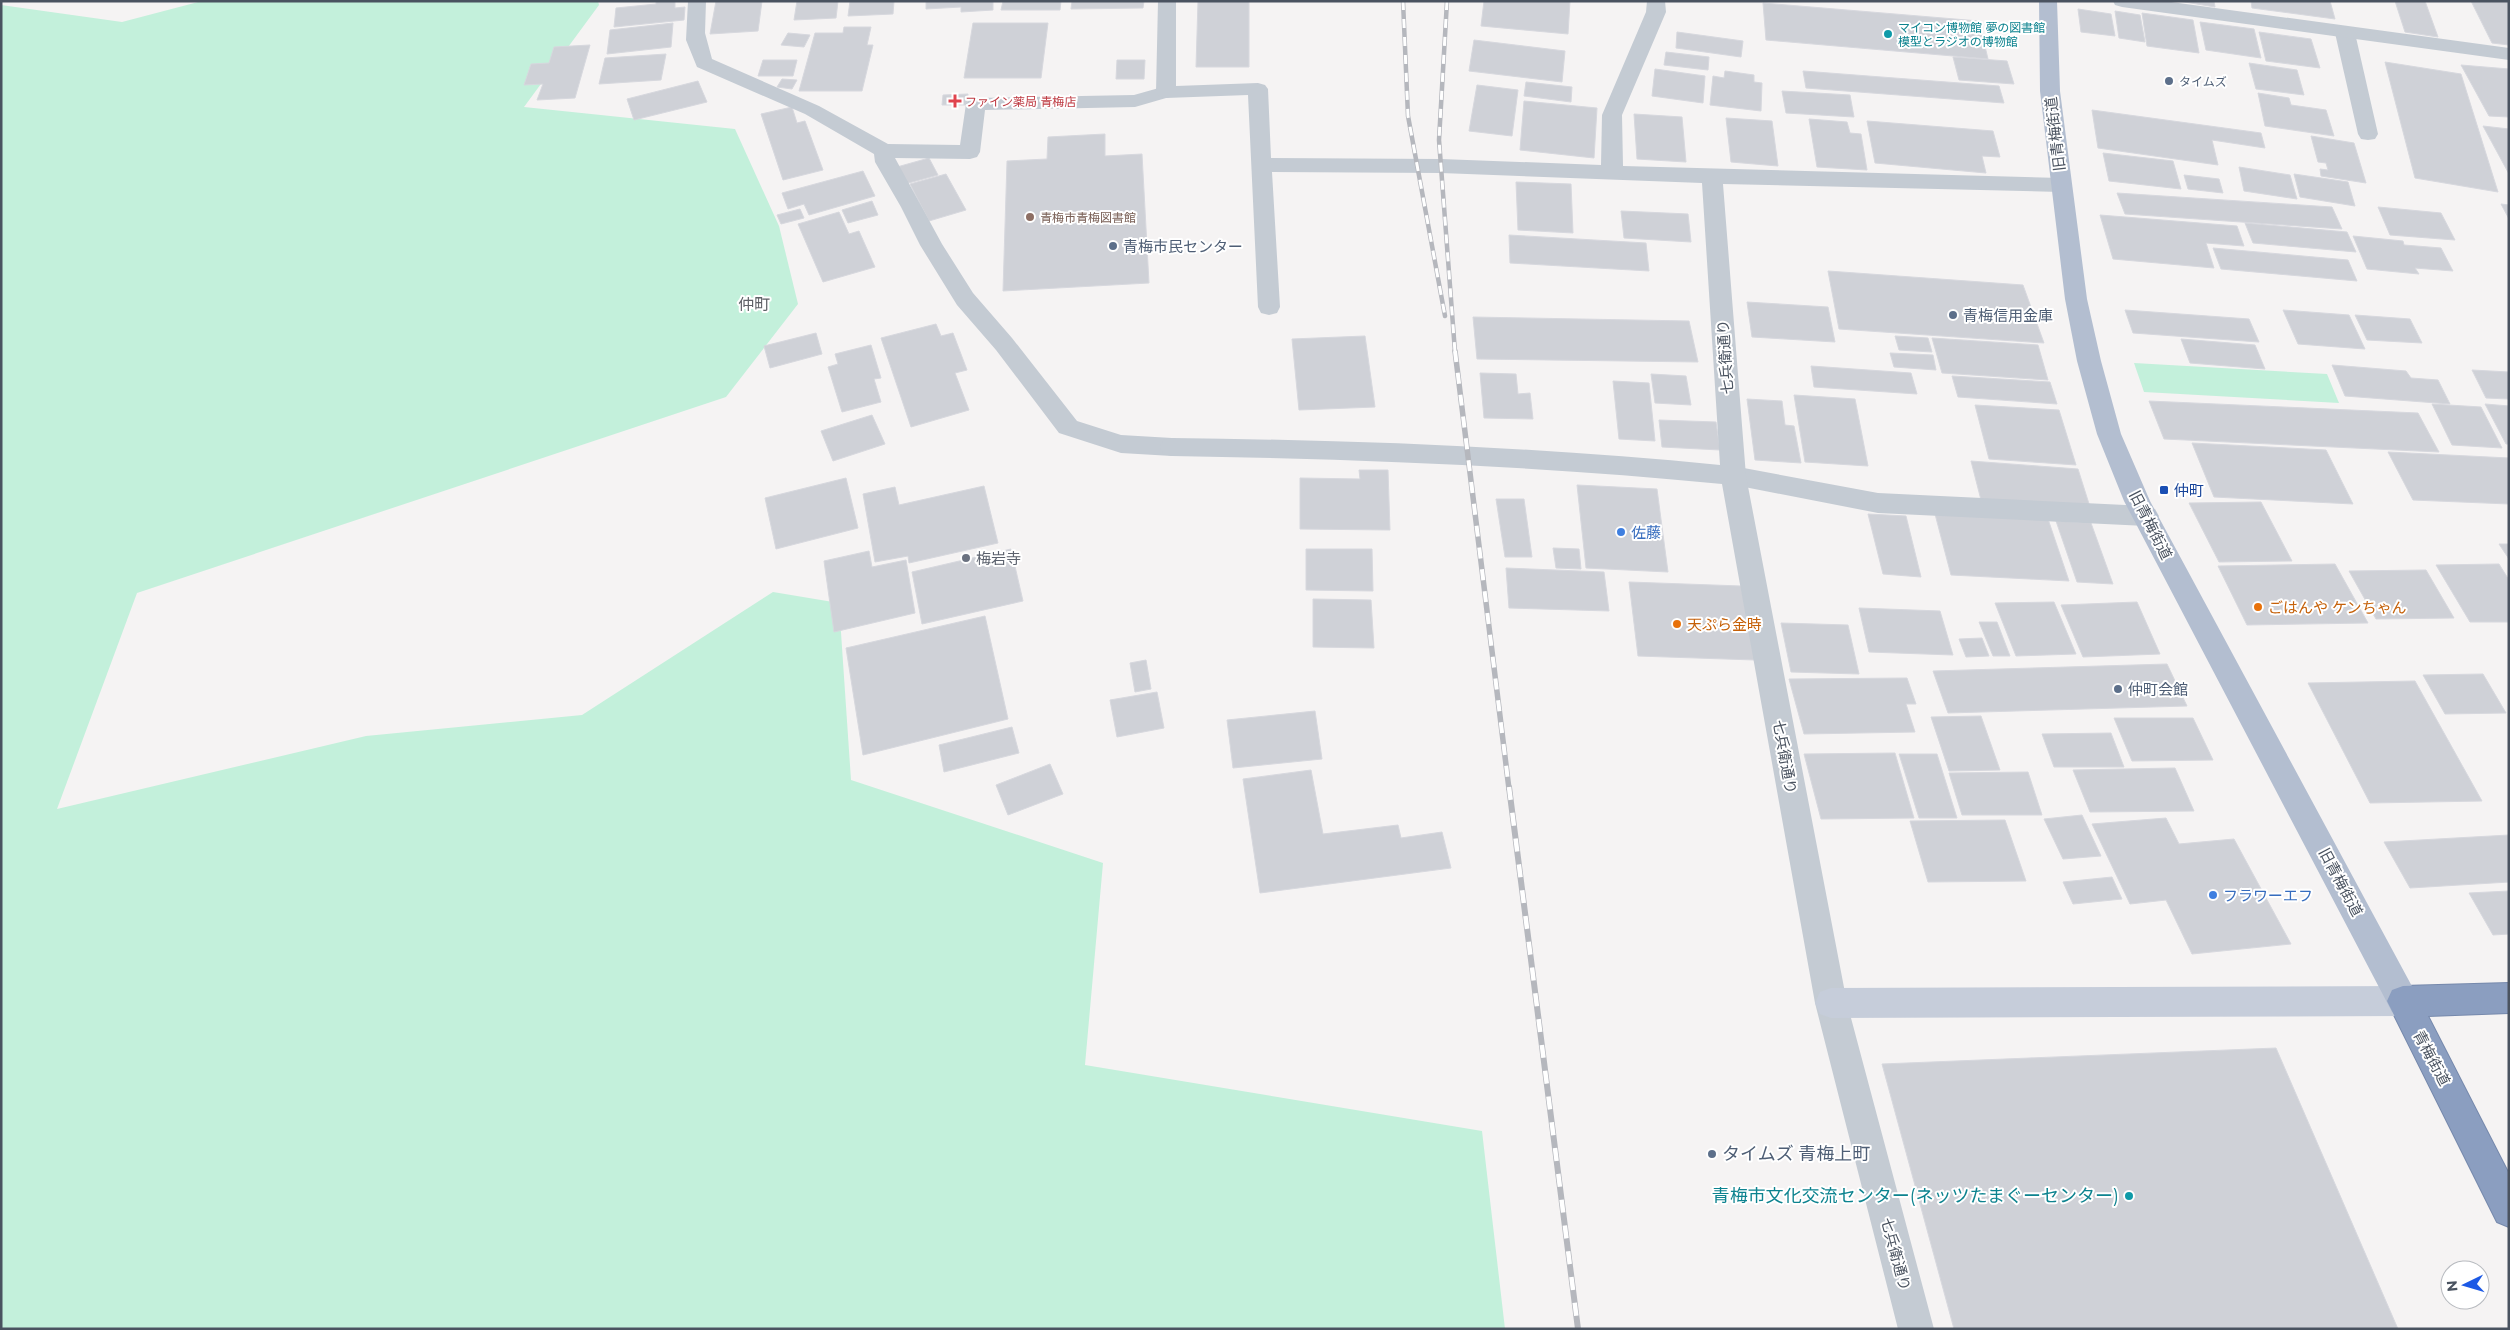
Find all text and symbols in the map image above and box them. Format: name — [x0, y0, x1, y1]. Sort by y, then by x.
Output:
place label: マイコン博物館 夢の図書館 模型とラジオの博物館 — [1898, 20, 2045, 49]
marker: マイコン博物館 夢の図書館 模型とラジオの博物館 — [1882, 28, 1894, 40]
place label: タイムズ — [2179, 74, 2227, 89]
marker: タイムズ — [2163, 75, 2175, 87]
place label: ファイン薬局 青梅店 — [965, 94, 1076, 109]
marker: ファイン薬局 青梅店 — [949, 95, 961, 107]
street label: 旧青梅街道 — [2041, 96, 2069, 172]
place label: 青梅市青梅図書館 — [1040, 210, 1136, 225]
marker: 青梅市青梅図書館 — [1024, 211, 1036, 223]
place label: 青梅市民センター — [1123, 237, 1243, 256]
marker: 青梅市民センター — [1107, 240, 1119, 252]
district label: 仲町 — [738, 295, 770, 314]
place label: 青梅信用金庫 — [1963, 306, 2053, 325]
marker: 青梅信用金庫 — [1947, 309, 1959, 321]
street label: 七兵衛通り — [1713, 319, 1737, 395]
place label: 仲町 — [2174, 481, 2204, 500]
marker: 仲町 — [2158, 484, 2170, 496]
street label: 旧青梅街道 — [2126, 487, 2176, 563]
place label: 佐藤 — [1631, 523, 1661, 542]
marker: 佐藤 — [1615, 526, 1627, 538]
place label: 梅岩寺 — [976, 549, 1021, 568]
marker: 梅岩寺 — [960, 552, 972, 564]
place label: ごはんや ケンちゃん — [2268, 598, 2406, 617]
marker: ごはんや ケンちゃん — [2252, 601, 2264, 613]
place label: 天ぷら金時 — [1687, 615, 1762, 634]
marker: 天ぷら金時 — [1671, 618, 1683, 630]
place label: 仲町会館 — [2128, 680, 2188, 699]
marker: 仲町会館 — [2112, 683, 2124, 695]
street label: 七兵衛通り — [1769, 718, 1801, 796]
street label: 旧青梅街道 — [2315, 844, 2367, 920]
place label: フラワーエフ — [2223, 886, 2313, 905]
marker: フラワーエフ — [2207, 889, 2219, 901]
street label: 青梅街道 — [2410, 1027, 2454, 1089]
place label: タイムズ 青梅上町 — [1722, 1143, 1870, 1165]
marker: タイムズ 青梅上町 — [1706, 1148, 1718, 1160]
place label: 青梅市文化交流センター(ネッツたまぐーセンター) — [1712, 1185, 2119, 1207]
marker: 青梅市文化交流センター(ネッツたまぐーセンター) — [2123, 1190, 2135, 1202]
street label: 七兵衛通り — [1877, 1215, 1915, 1293]
north arrow — [2440, 1260, 2490, 1310]
text: N — [2443, 1280, 2462, 1293]

